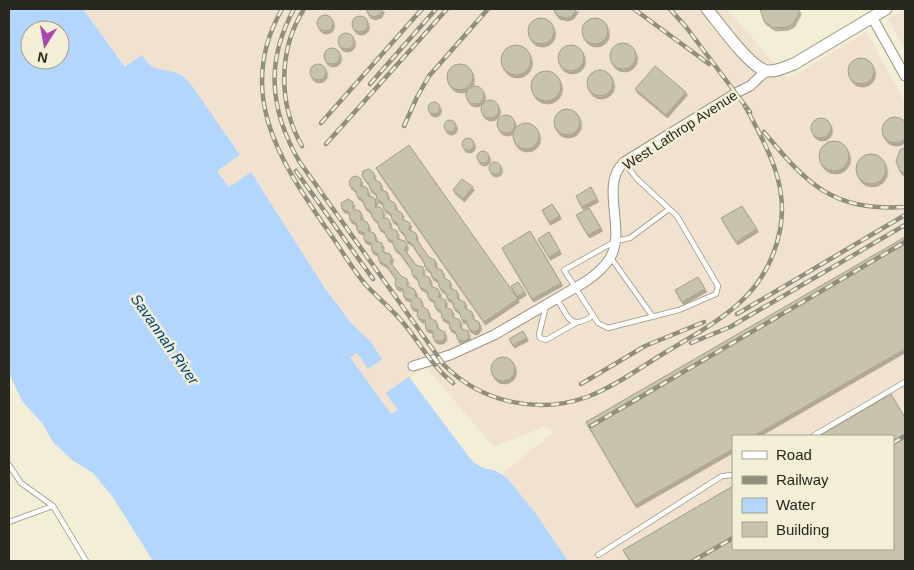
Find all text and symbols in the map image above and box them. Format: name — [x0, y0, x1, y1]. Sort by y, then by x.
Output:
north arrow — [20, 20, 70, 70]
text: N — [36, 49, 49, 67]
street label: West Lathrop Avenue — [620, 87, 740, 173]
water label: Savannah River — [127, 290, 203, 388]
legend — [732, 435, 894, 550]
text: Road — [776, 446, 812, 463]
text: Railway — [776, 471, 829, 488]
text: Water — [776, 496, 815, 513]
text: Building — [776, 521, 829, 538]

